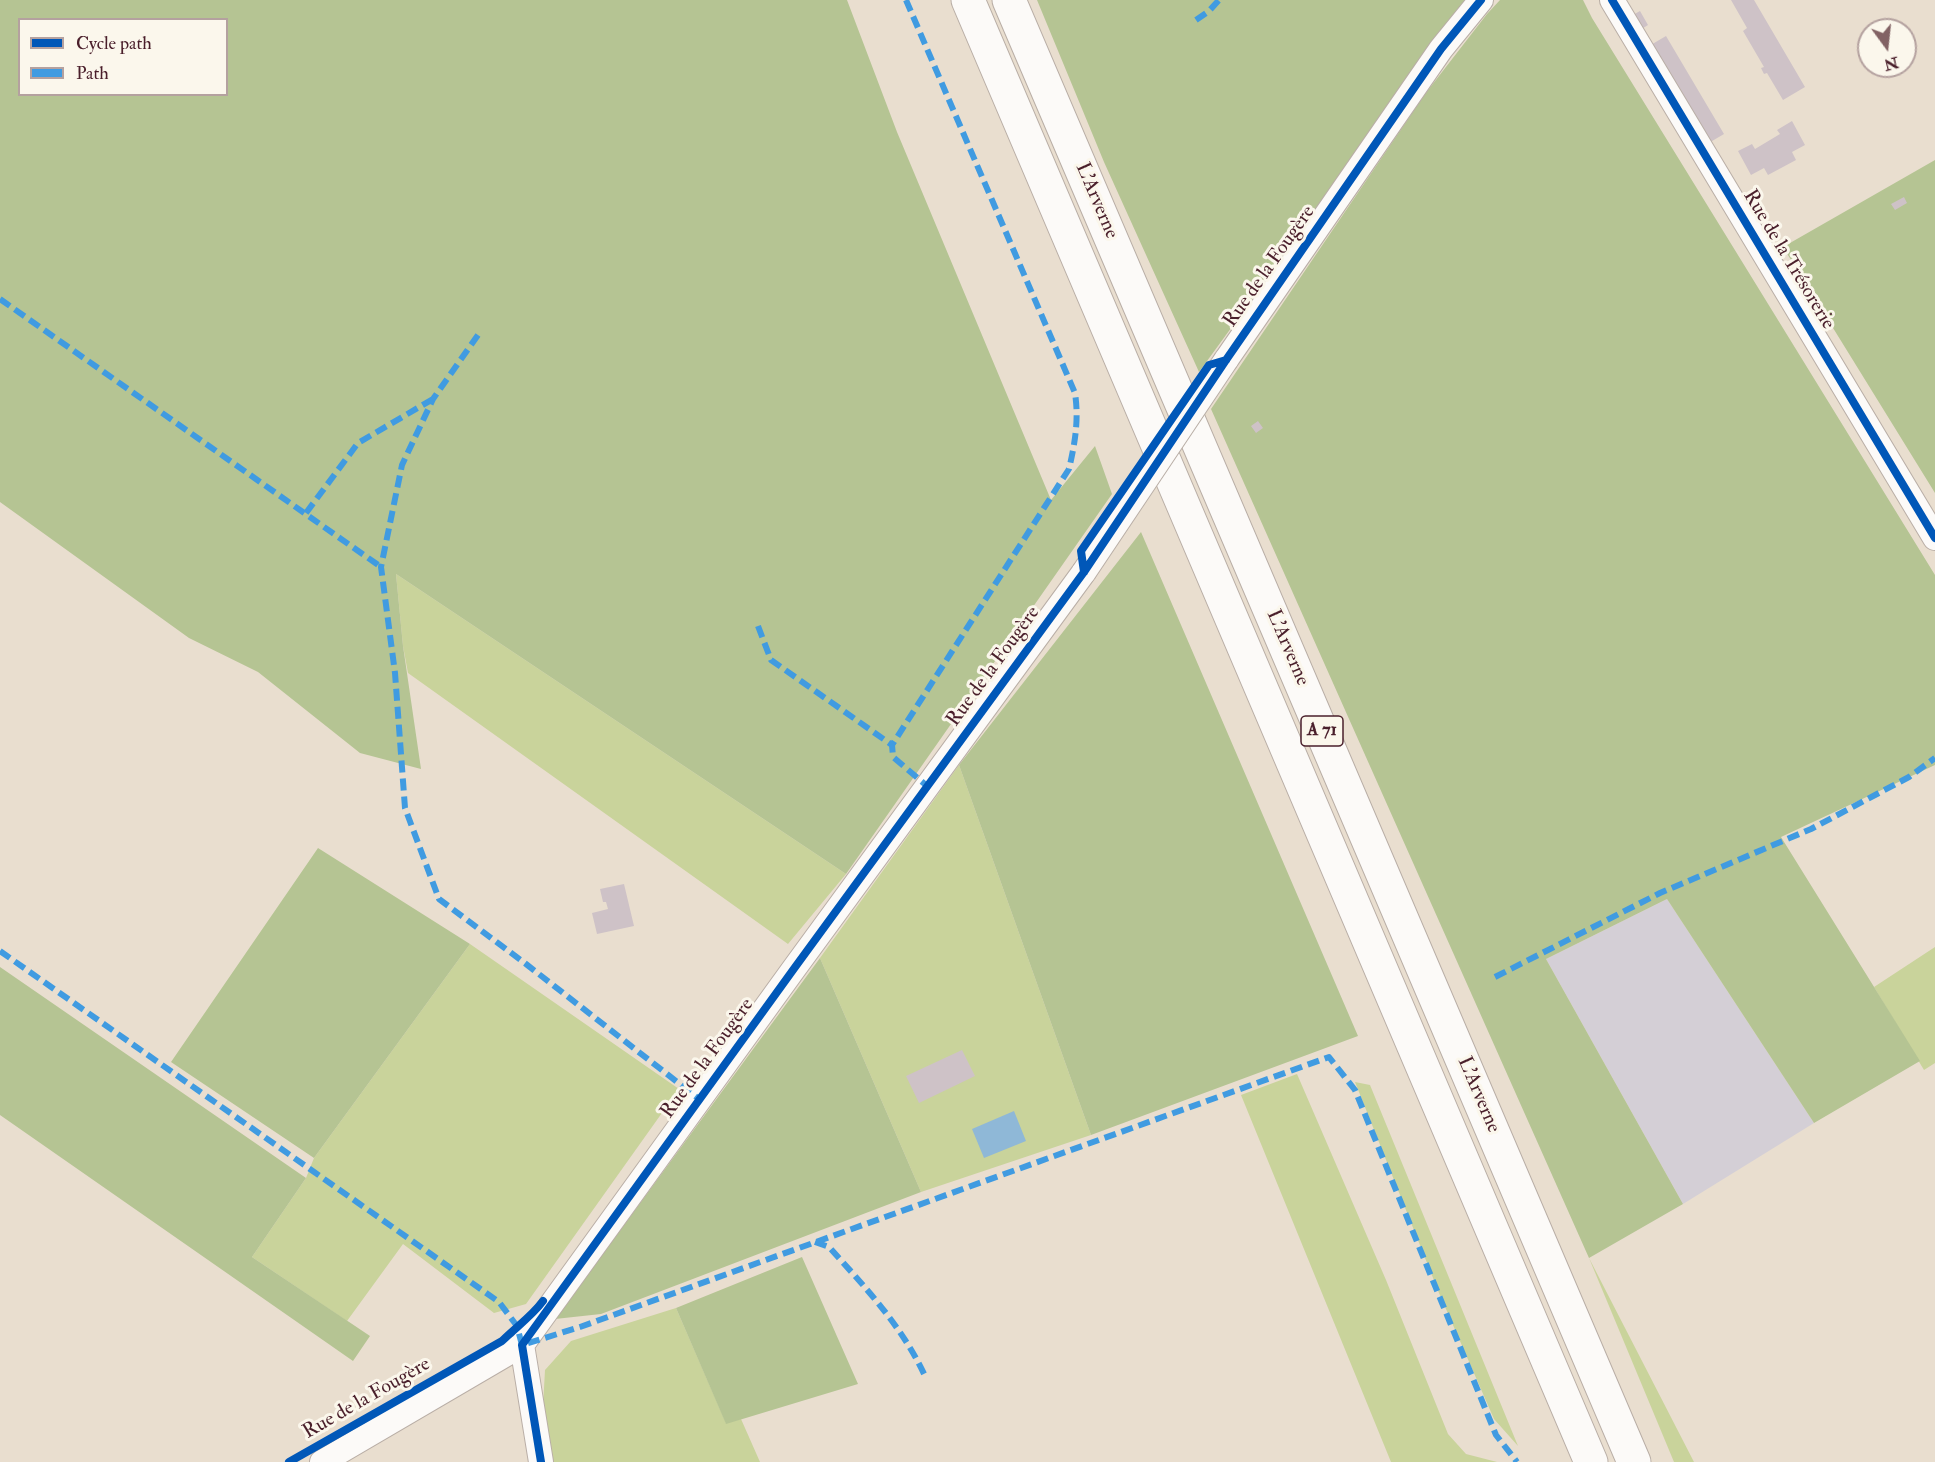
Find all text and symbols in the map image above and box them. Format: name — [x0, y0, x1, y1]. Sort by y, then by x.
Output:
legend — [18, 18, 228, 96]
north arrow — [1857, 18, 1917, 78]
text: Cycle path — [76, 32, 152, 55]
text: N — [1882, 52, 1901, 75]
text: Path — [76, 62, 109, 85]
street label: L'Arverne — [1069, 159, 1123, 243]
street label: Rue de la Trésorerie — [1737, 186, 1839, 334]
street label: Rue de la Fougère — [1219, 202, 1321, 332]
street label: Rue de la Fougère — [942, 602, 1046, 732]
street label: L'Arverne — [1260, 606, 1314, 690]
road number: A 71 — [1301, 716, 1343, 746]
street label: Rue de la Fougère — [656, 994, 760, 1124]
street label: L'Arverne — [1451, 1053, 1505, 1137]
street label: Rue de la Fougère — [299, 1353, 435, 1445]

